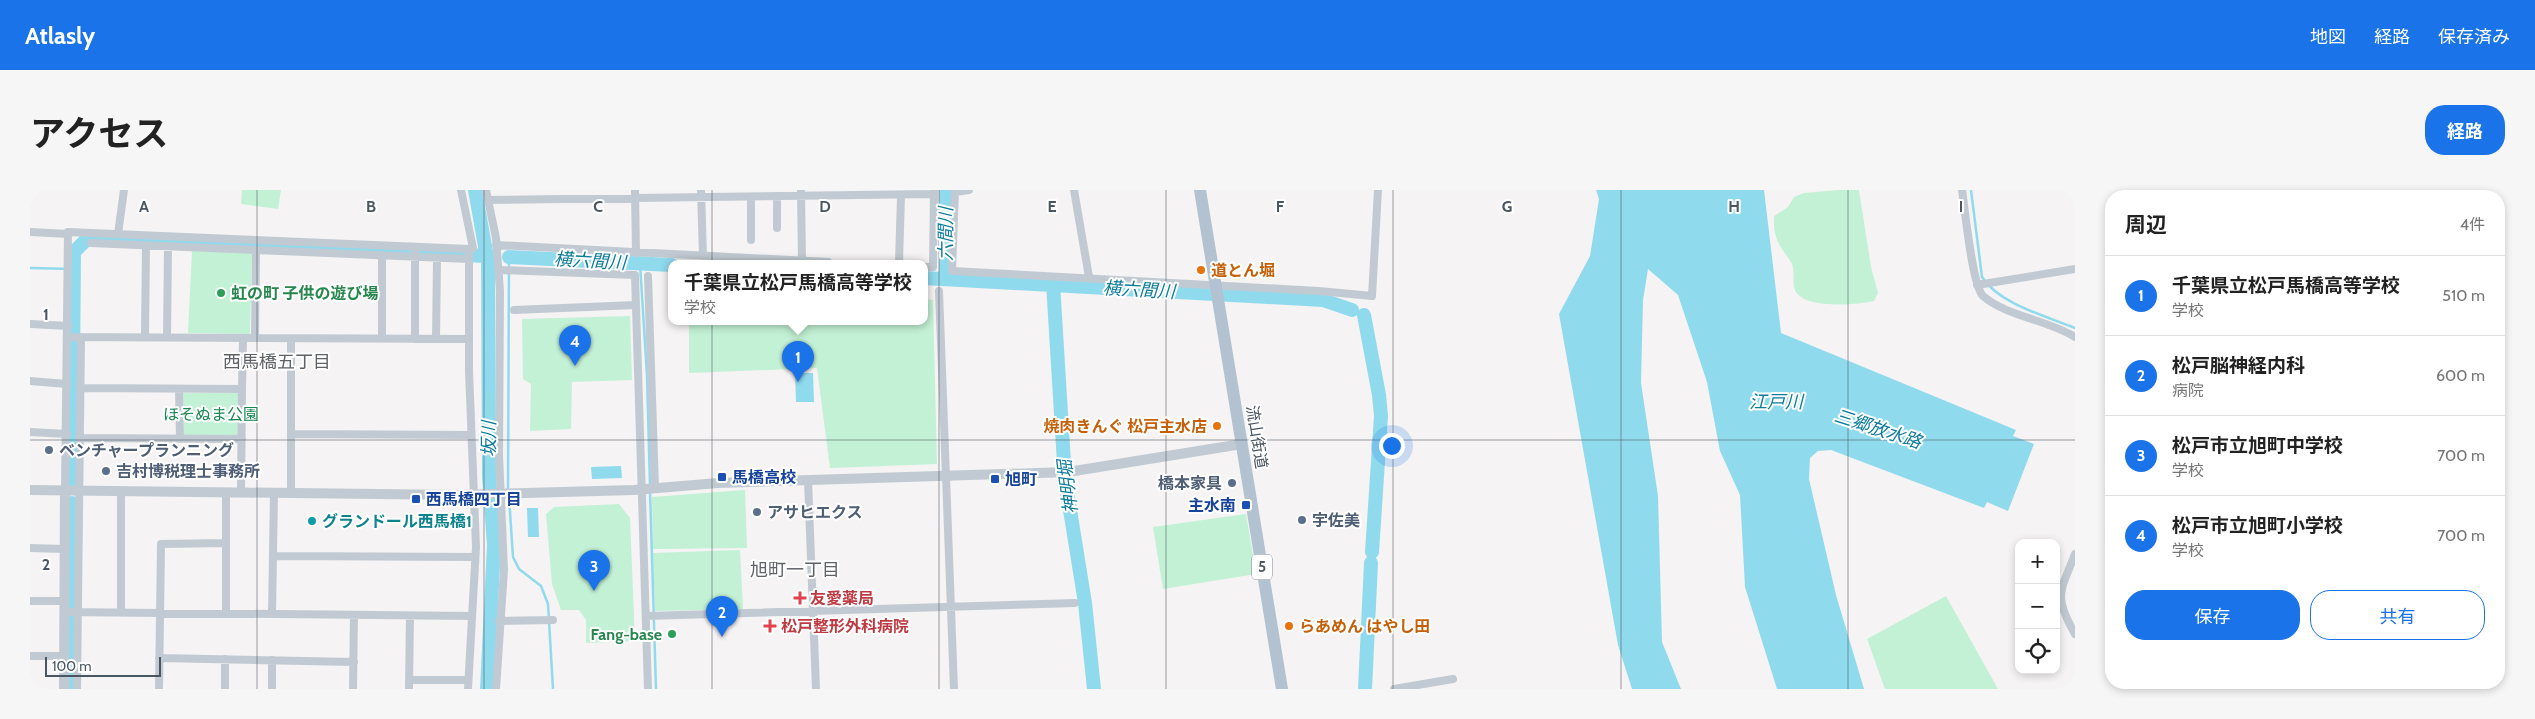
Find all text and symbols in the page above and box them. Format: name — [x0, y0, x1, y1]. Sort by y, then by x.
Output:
text: Atlasly — [25, 21, 95, 50]
text: 地図 — [2310, 26, 2346, 48]
text: 経路 — [2374, 26, 2410, 48]
text: 保存済み — [2438, 26, 2510, 48]
button: 経路 — [2425, 105, 2505, 155]
text: アクセス — [30, 112, 168, 155]
text: A — [139, 197, 149, 216]
text: B — [366, 197, 376, 216]
text: C — [593, 197, 603, 216]
text: D — [819, 197, 831, 216]
text: E — [1047, 197, 1057, 216]
text: F — [1276, 197, 1285, 216]
text: G — [1502, 197, 1512, 216]
text: H — [1728, 197, 1740, 216]
text: I — [1959, 197, 1963, 216]
water label: 六間川 — [935, 205, 957, 261]
text: 周辺 — [2125, 212, 2167, 237]
text: 4件 — [2460, 215, 2485, 234]
water label: 横六間川 — [553, 248, 629, 274]
popup — [668, 260, 928, 325]
place label: 道とん堀 — [1211, 261, 1275, 280]
marker: 道とん堀 — [1195, 264, 1207, 276]
text: 千葉県立松戸馬橋高等学校 — [684, 271, 912, 294]
text: 千葉県立松戸馬橋高等学校 — [2172, 274, 2400, 297]
water label: 横六間川 — [1102, 277, 1178, 303]
place label: 虹の町 子供の遊び場 — [231, 284, 379, 303]
text: 1 — [2138, 286, 2144, 305]
text: 510 m — [2442, 286, 2485, 305]
marker: 虹の町 子供の遊び場 — [215, 287, 227, 299]
text: 学校 — [684, 298, 716, 317]
text: 学校 — [2172, 301, 2204, 320]
text: 1 — [43, 305, 49, 324]
pin: 4 — [559, 325, 591, 366]
pin: 1 — [782, 341, 814, 382]
district label: 西馬橋五丁目 — [223, 351, 331, 373]
text: 松戸脳神経内科 — [2172, 354, 2305, 377]
text: 2 — [2137, 366, 2145, 385]
text: 600 m — [2436, 366, 2485, 385]
text: 病院 — [2172, 381, 2204, 400]
water label: 江戸川 — [1749, 391, 1805, 413]
street label: 流山街道 — [1243, 404, 1271, 470]
park label: ほそぬま公園 — [163, 405, 259, 424]
water label: 三郷放水路 — [1832, 405, 1926, 454]
place label: 焼肉きんぐ 松戸主水店 — [1043, 417, 1207, 436]
water label: 坂川 — [478, 419, 500, 457]
marker: 焼肉きんぐ 松戸主水店 — [1211, 420, 1223, 432]
your location — [1379, 433, 1405, 459]
text: 松戸市立旭町中学校 — [2172, 434, 2343, 457]
place label: ベンチャープランニング — [59, 441, 234, 460]
marker: ベンチャープランニング — [43, 444, 55, 456]
text: 3 — [2137, 446, 2145, 465]
text: 700 m — [2437, 446, 2485, 465]
water label: 神明堀 — [1053, 456, 1082, 515]
text: 学校 — [2172, 461, 2204, 480]
place label: 吉村博税理士事務所 — [116, 462, 260, 481]
marker: 吉村博税理士事務所 — [100, 465, 112, 477]
place label: 馬橋高校 — [732, 468, 796, 487]
place label: 旭町 — [1005, 470, 1037, 489]
marker: 馬橋高校 — [716, 471, 728, 483]
marker: 旭町 — [989, 473, 1001, 485]
place label: 橋本家具 — [1158, 474, 1222, 493]
marker: 橋本家具 — [1226, 477, 1238, 489]
place label: 西馬橋四丁目 — [426, 490, 522, 509]
marker: 西馬橋四丁目 — [410, 493, 422, 505]
place label: 主水南 — [1188, 496, 1236, 515]
marker: 主水南 — [1240, 499, 1252, 511]
place label: アサヒエクス — [767, 503, 863, 522]
marker: アサヒエクス — [751, 506, 763, 518]
place label: 宇佐美 — [1312, 511, 1360, 530]
place label: グランドール西馬橋1 — [322, 512, 472, 531]
marker: 宇佐美 — [1296, 514, 1308, 526]
text: 松戸市立旭町小学校 — [2172, 514, 2343, 537]
marker: グランドール西馬橋1 — [306, 515, 318, 527]
text: 4 — [2136, 526, 2146, 545]
text: 700 m — [2437, 526, 2485, 545]
map controls — [2015, 539, 2060, 674]
button: + — [2015, 539, 2060, 584]
text: 学校 — [2172, 541, 2204, 560]
pin: 3 — [578, 550, 610, 591]
road number: 5 — [1252, 554, 1272, 580]
text: 2 — [42, 555, 50, 574]
district label: 旭町一丁目 — [750, 559, 840, 581]
button: − — [2015, 584, 2060, 629]
place label: 友愛薬局 — [810, 589, 874, 608]
button: 保存 — [2125, 590, 2300, 640]
button: 共有 — [2310, 590, 2485, 640]
marker: 友愛薬局 — [794, 592, 806, 604]
pin: 2 — [706, 596, 738, 637]
place label: 松戸整形外科病院 — [781, 617, 909, 636]
place label: らあめん はやし田 — [1299, 617, 1431, 636]
marker: 松戸整形外科病院 — [763, 619, 777, 633]
marker: らあめん はやし田 — [1283, 620, 1295, 632]
place label: Fang-base — [591, 625, 662, 644]
marker: Fang-base — [666, 628, 678, 640]
button: locate — [2015, 629, 2060, 674]
scale bar — [45, 654, 161, 677]
text: 100 m — [52, 657, 92, 675]

